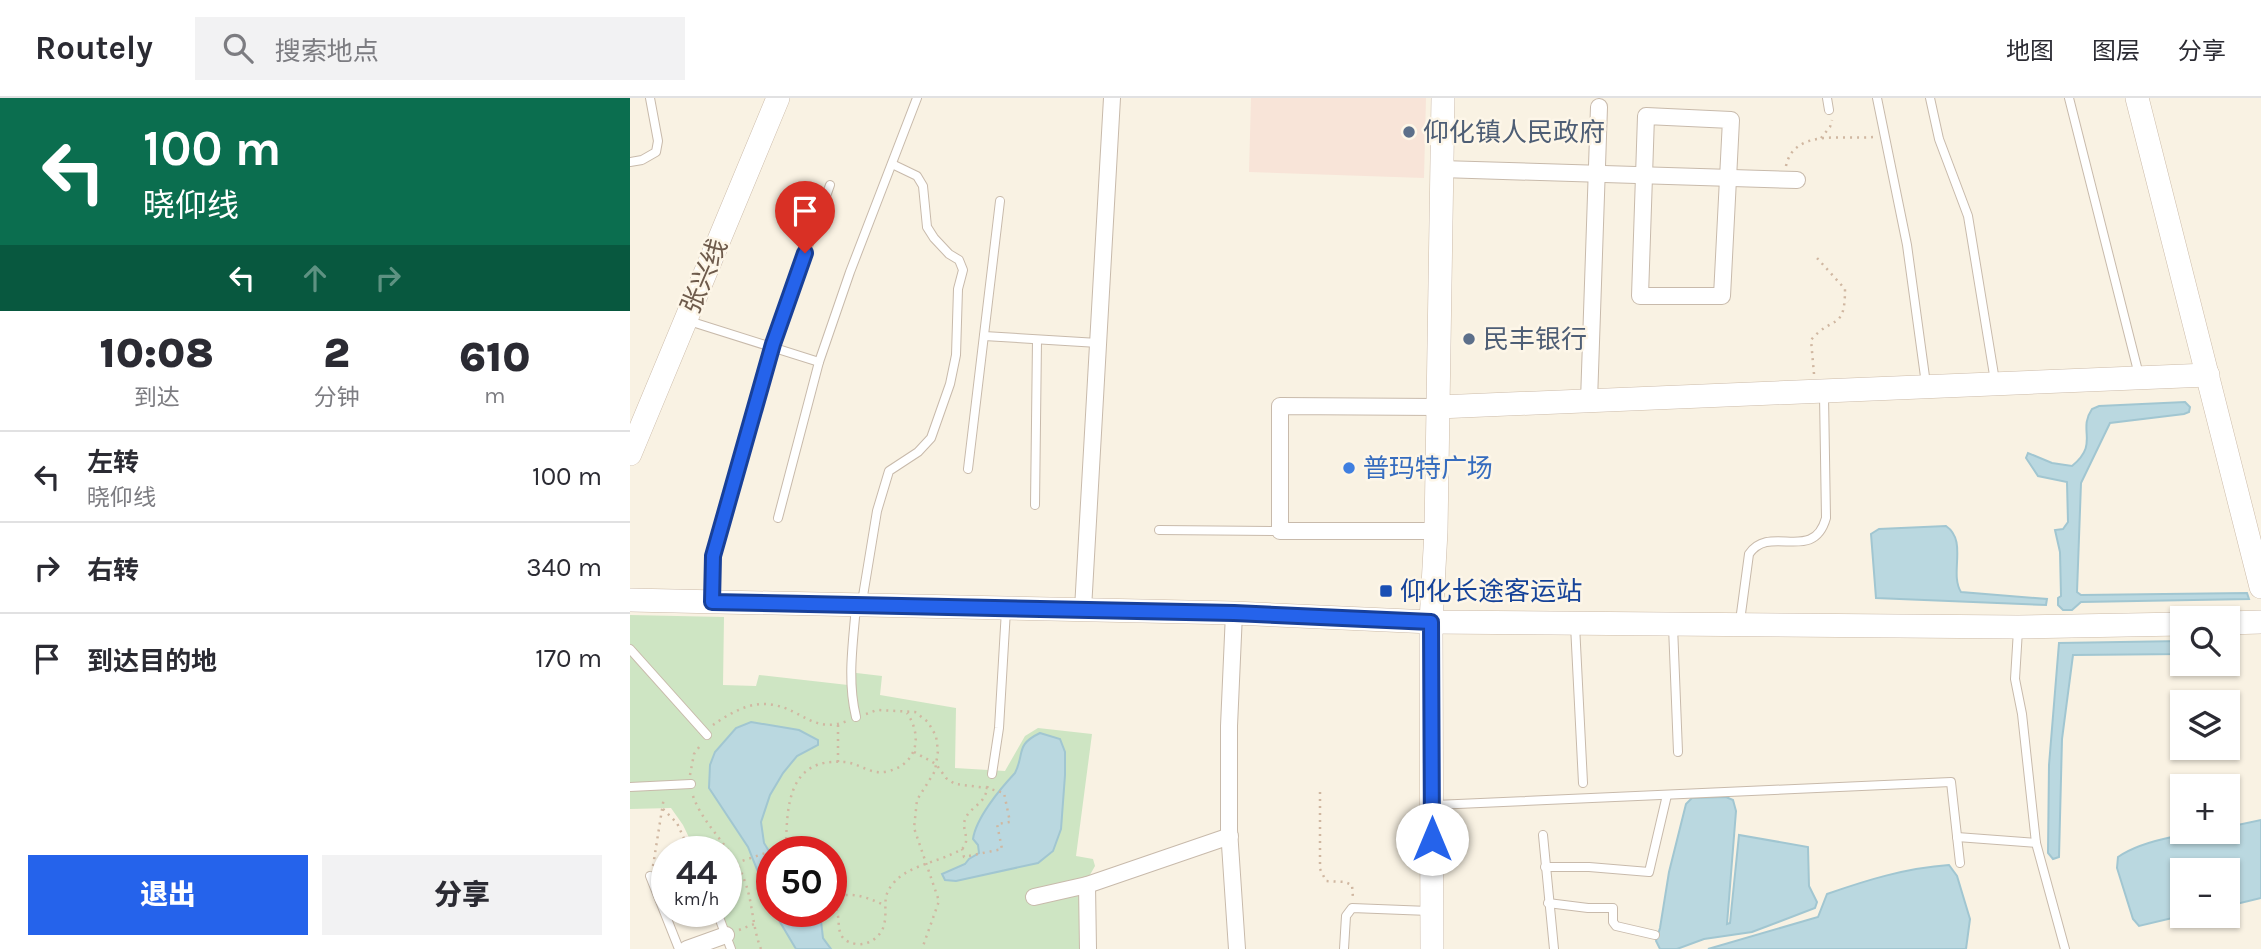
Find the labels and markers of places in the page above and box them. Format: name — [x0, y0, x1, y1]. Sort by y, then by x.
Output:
place label: 仰化镇人民政府 — [1423, 117, 1605, 148]
marker: 仰化镇人民政府 — [1401, 124, 1417, 140]
pin — [775, 181, 835, 253]
place label: 民丰银行 — [1483, 324, 1587, 355]
marker: 民丰银行 — [1461, 331, 1477, 347]
place label: 普玛特广场 — [1363, 453, 1493, 484]
marker: 普玛特广场 — [1341, 460, 1357, 476]
place label: 仰化长途客运站 — [1400, 576, 1582, 607]
marker: 仰化长途客运站 — [1378, 583, 1394, 599]

